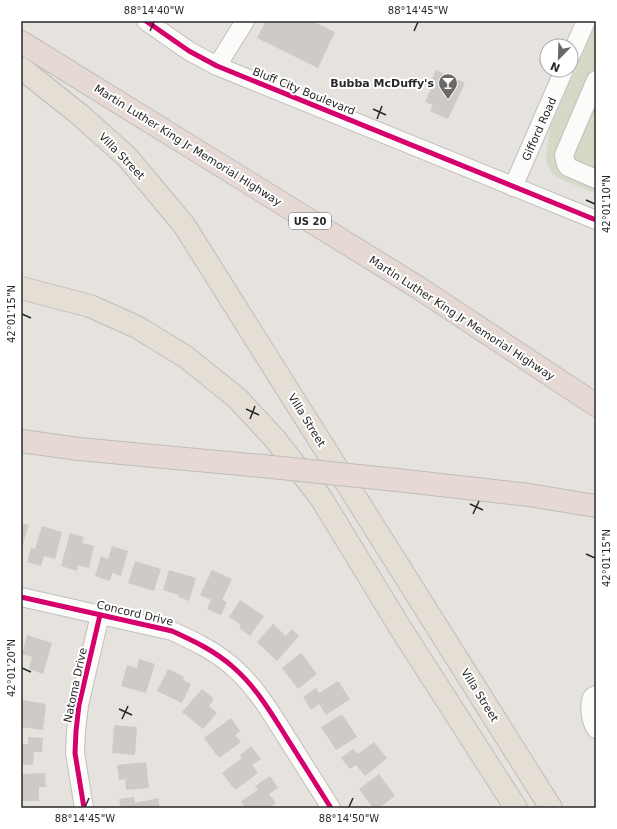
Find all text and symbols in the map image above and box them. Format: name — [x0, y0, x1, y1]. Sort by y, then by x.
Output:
text: 88°14'40"W — [124, 5, 184, 16]
text: 88°14'45"W — [388, 5, 448, 16]
north arrow — [539, 38, 579, 78]
text: N — [549, 59, 562, 75]
street label: Bluff City Boulevard — [251, 65, 357, 118]
bar icon: Bubba McDuffy's — [437, 72, 459, 100]
place label: Bubba McDuffy's — [330, 77, 434, 90]
street label: Martin Luther King Jr Memorial Highway — [92, 82, 284, 209]
street label: Gifford Road — [520, 95, 559, 163]
street label: Villa Street — [96, 130, 148, 183]
text: 42°01'10"N — [601, 175, 612, 233]
road number: US 20 — [289, 213, 331, 229]
street label: Martin Luther King Jr Memorial Highway — [366, 253, 557, 384]
text: 42°01'15"N — [6, 285, 17, 343]
street label: Villa Street — [285, 391, 328, 450]
text: 42°01'15"N — [601, 529, 612, 587]
street label: Concord Drive — [95, 598, 175, 629]
text: 42°01'20"N — [6, 639, 17, 697]
street label: Natoma Drive — [61, 646, 90, 724]
street label: Villa Street — [458, 666, 501, 725]
text: 88°14'45"W — [55, 813, 115, 824]
text: 88°14'50"W — [319, 813, 379, 824]

